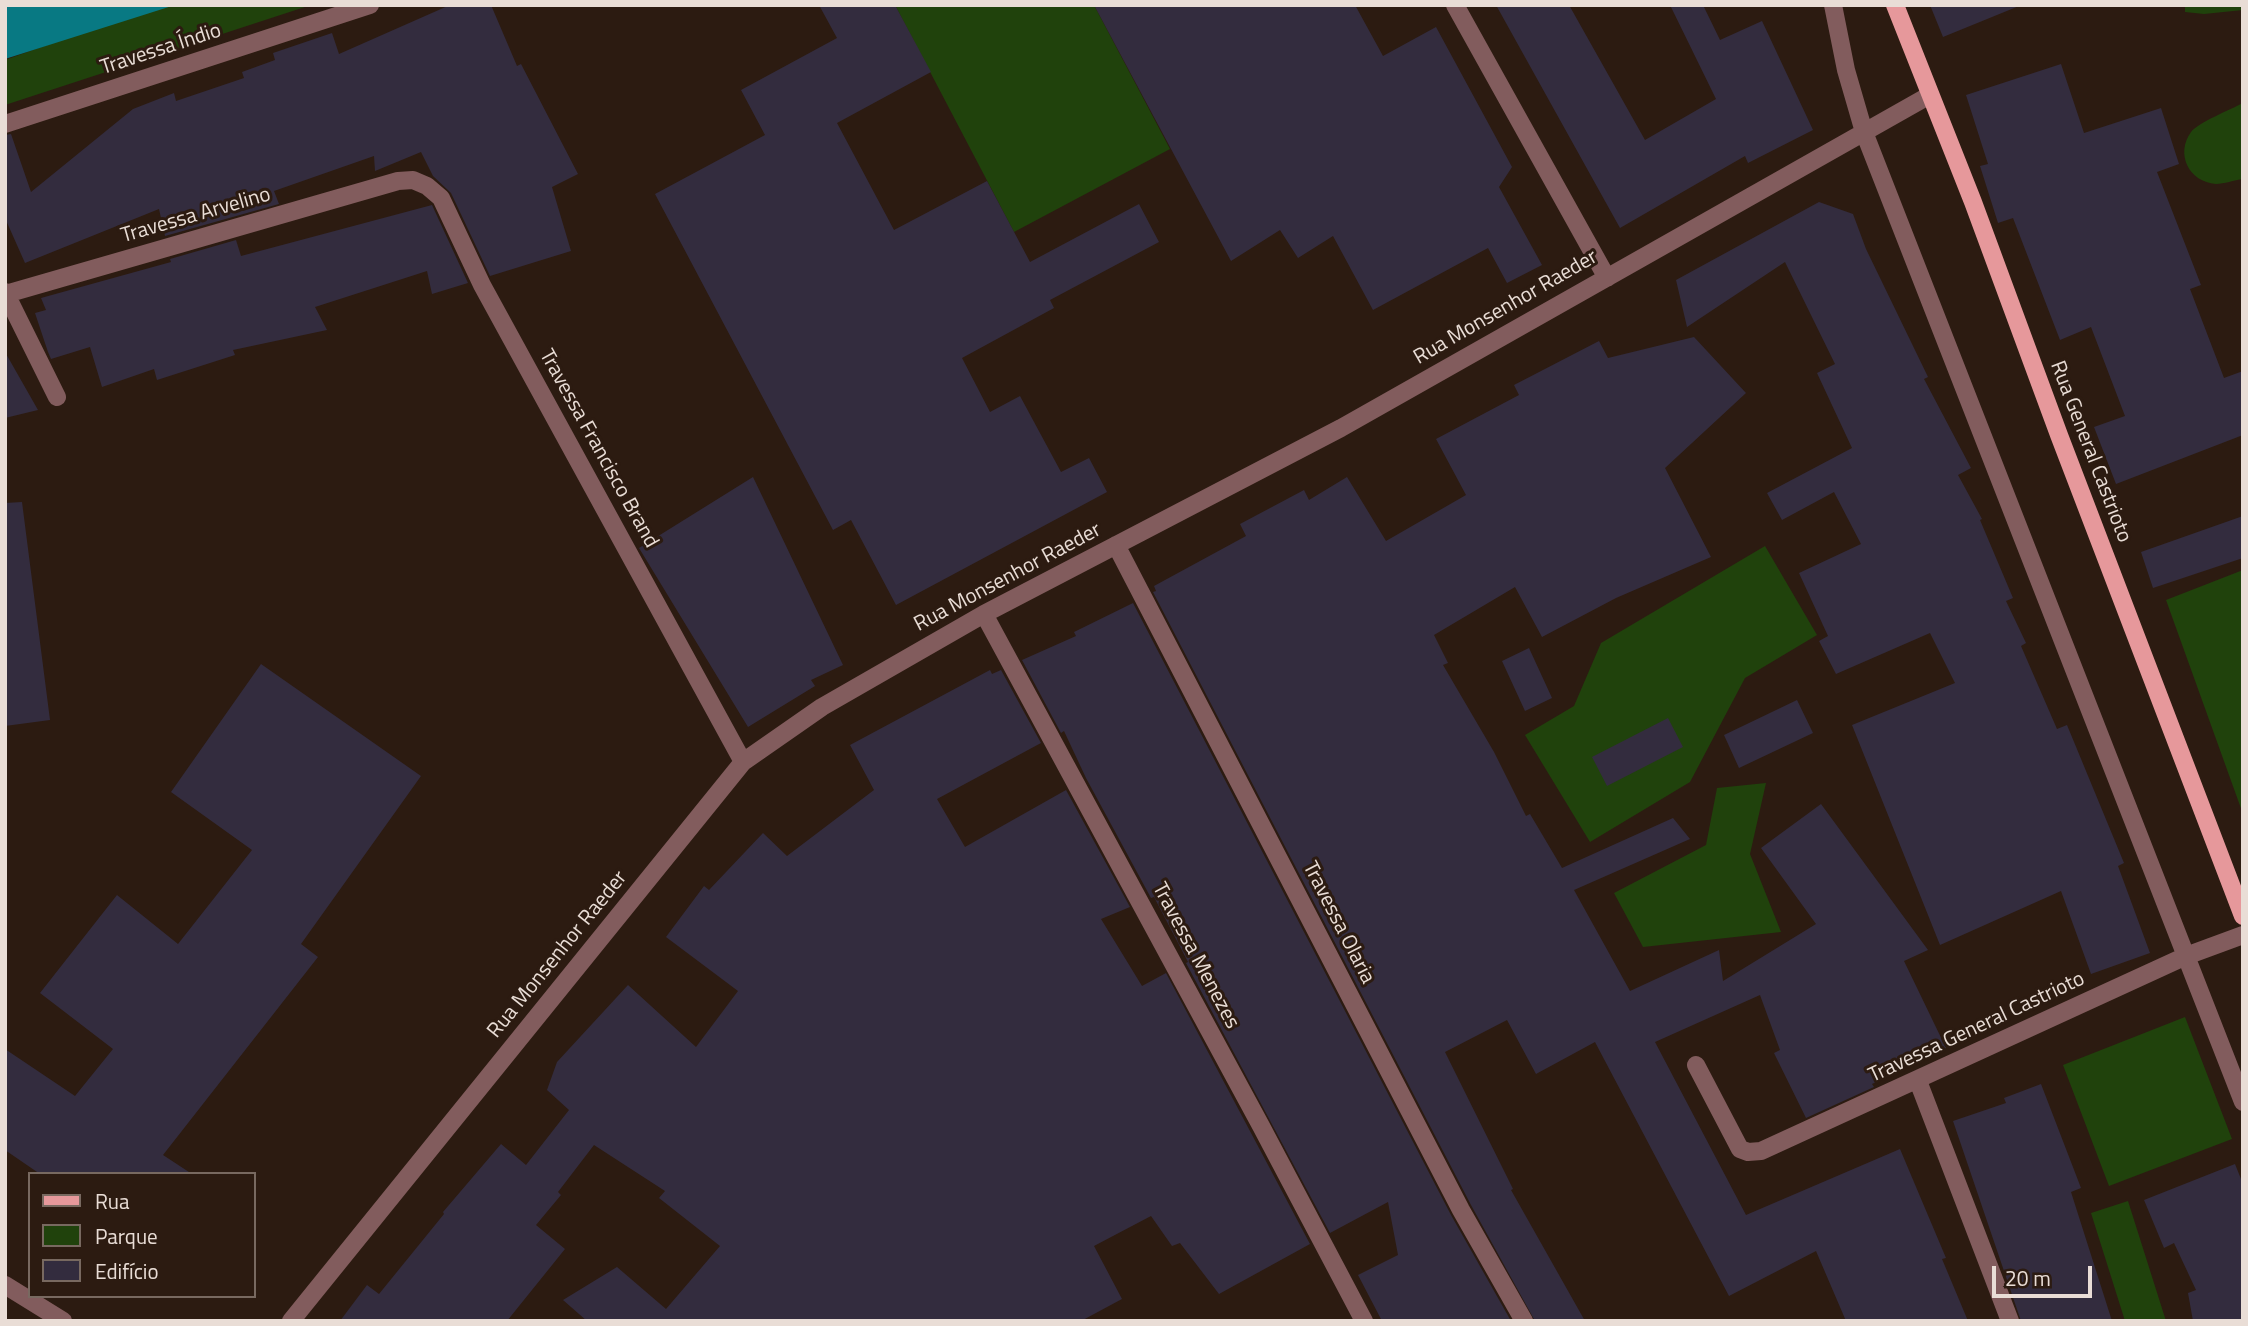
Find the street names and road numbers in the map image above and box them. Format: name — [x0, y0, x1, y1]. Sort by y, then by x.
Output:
street label: Travessa Índio — [97, 19, 225, 81]
street label: Travessa Arvelino — [118, 183, 274, 249]
street label: Rua Monsenhor Raeder — [1410, 245, 1602, 371]
street label: Travessa Francisco Brand — [533, 345, 663, 553]
street label: Rua General Castrioto — [2044, 358, 2136, 546]
street label: Rua Monsenhor Raeder — [910, 518, 1106, 638]
street label: Travessa Olaria — [1296, 858, 1380, 988]
street label: Rua Monsenhor Raeder — [483, 866, 633, 1044]
street label: Travessa Menezes — [1146, 879, 1244, 1033]
street label: Travessa General Castrioto — [1865, 967, 2089, 1089]

